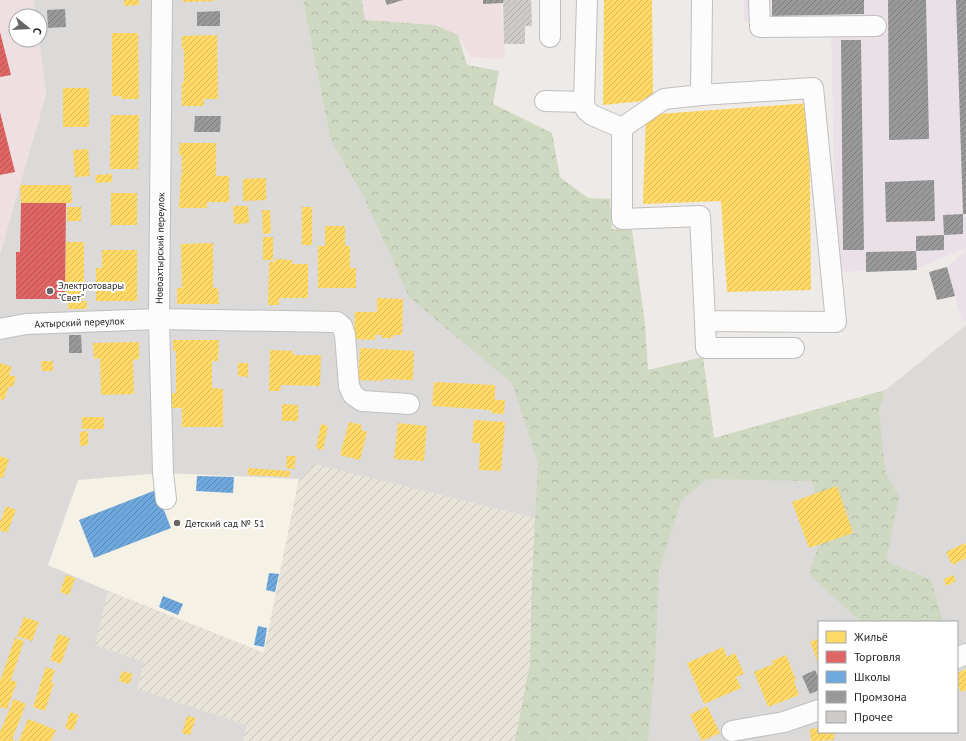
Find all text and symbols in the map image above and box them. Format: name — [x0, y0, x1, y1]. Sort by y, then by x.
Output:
north arrow — [8, 8, 48, 48]
text: С — [30, 26, 45, 36]
street label: Новоахтырский переулок — [153, 192, 167, 304]
place label: Электротовары "Свет" — [58, 279, 124, 304]
marker: Электротовары "Свет" — [45, 286, 55, 296]
street label: Ахтырский переулок — [34, 314, 125, 330]
place label: Детский сад № 51 — [185, 517, 265, 530]
marker: Детский сад № 51 — [172, 518, 182, 528]
legend — [818, 621, 958, 733]
text: Жильё — [853, 629, 888, 644]
text: Торговля — [854, 649, 900, 664]
text: Школы — [854, 669, 890, 684]
text: Промзона — [854, 689, 907, 704]
text: Прочее — [854, 709, 893, 724]

